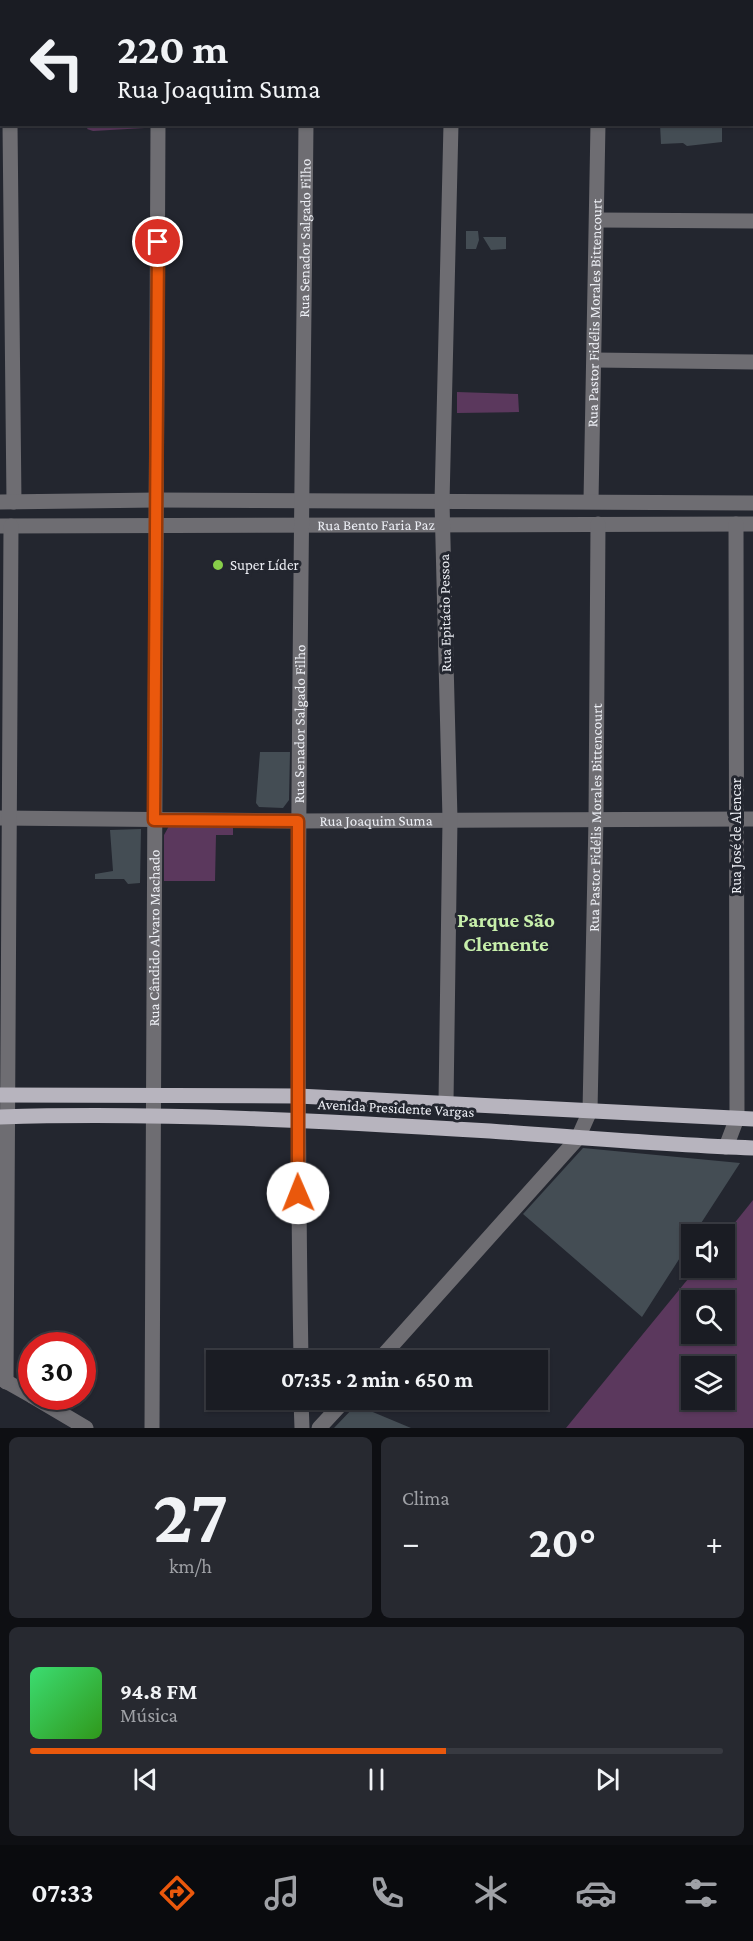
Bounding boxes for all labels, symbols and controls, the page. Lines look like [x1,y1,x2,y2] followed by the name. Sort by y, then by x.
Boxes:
[18,24,96,102] icon: left
[117,25,228,72] text: 220 m
[117,74,321,104] text: Rua Joaquim Suma
[296,159,314,318] street label: Rua Senador Salgado Filho
[584,198,605,427] street label: Rua Pastor Fidélis Morales Bittencourt
[132,216,183,267] pin
[141,225,174,258] icon: arrive
[317,517,435,533] street label: Rua Bento Faria Paz
[436,554,455,672] street label: Rua Epitácio Pessoa
[230,557,299,574] place label: Super Líder
[211,558,225,572] marker: Super Líder
[291,644,309,804] street label: Rua Senador Salgado Filho
[586,702,605,932] street label: Rua Pastor Fidélis Morales Bittencourt
[728,777,745,894] street label: Rua José de Alencar
[319,812,433,830] street label: Rua Joaquim Suma
[146,849,163,1027] street label: Rua Cândido Alvaro Machado
[457,908,555,956] district label: Parque São Clemente
[317,1096,475,1121] street label: Avenida Presidente Vargas
[266,1161,330,1225] position arrow
[681,1224,735,1410] map controls
[681,1224,735,1278] button: sound
[681,1290,735,1344] button: search
[18,1332,96,1410] speed limit sign: 30
[681,1356,735,1410] button: layers
[281,1367,473,1392] text: 07:35 · 2 min · 650 m
[153,1472,228,1559] text: 27
[402,1487,450,1509] text: Clima
[529,1517,596,1567] text: 20°
[402,1524,419,1561] text: −
[706,1524,723,1561] text: +
[169,1555,212,1577] text: km/h
[120,1679,197,1704] text: 94.8 FM
[120,1704,178,1726] text: Música
[129,1763,162,1796] icon: previous
[360,1763,393,1796] icon: pause
[591,1763,624,1796] icon: next
[156,1872,198,1914] icon: directions
[261,1872,303,1914] icon: music
[366,1872,408,1914] icon: phone
[470,1872,512,1914] icon: climate
[575,1872,617,1914] icon: car
[680,1872,722,1914] icon: filters
[31,1878,93,1908] text: 07:33

